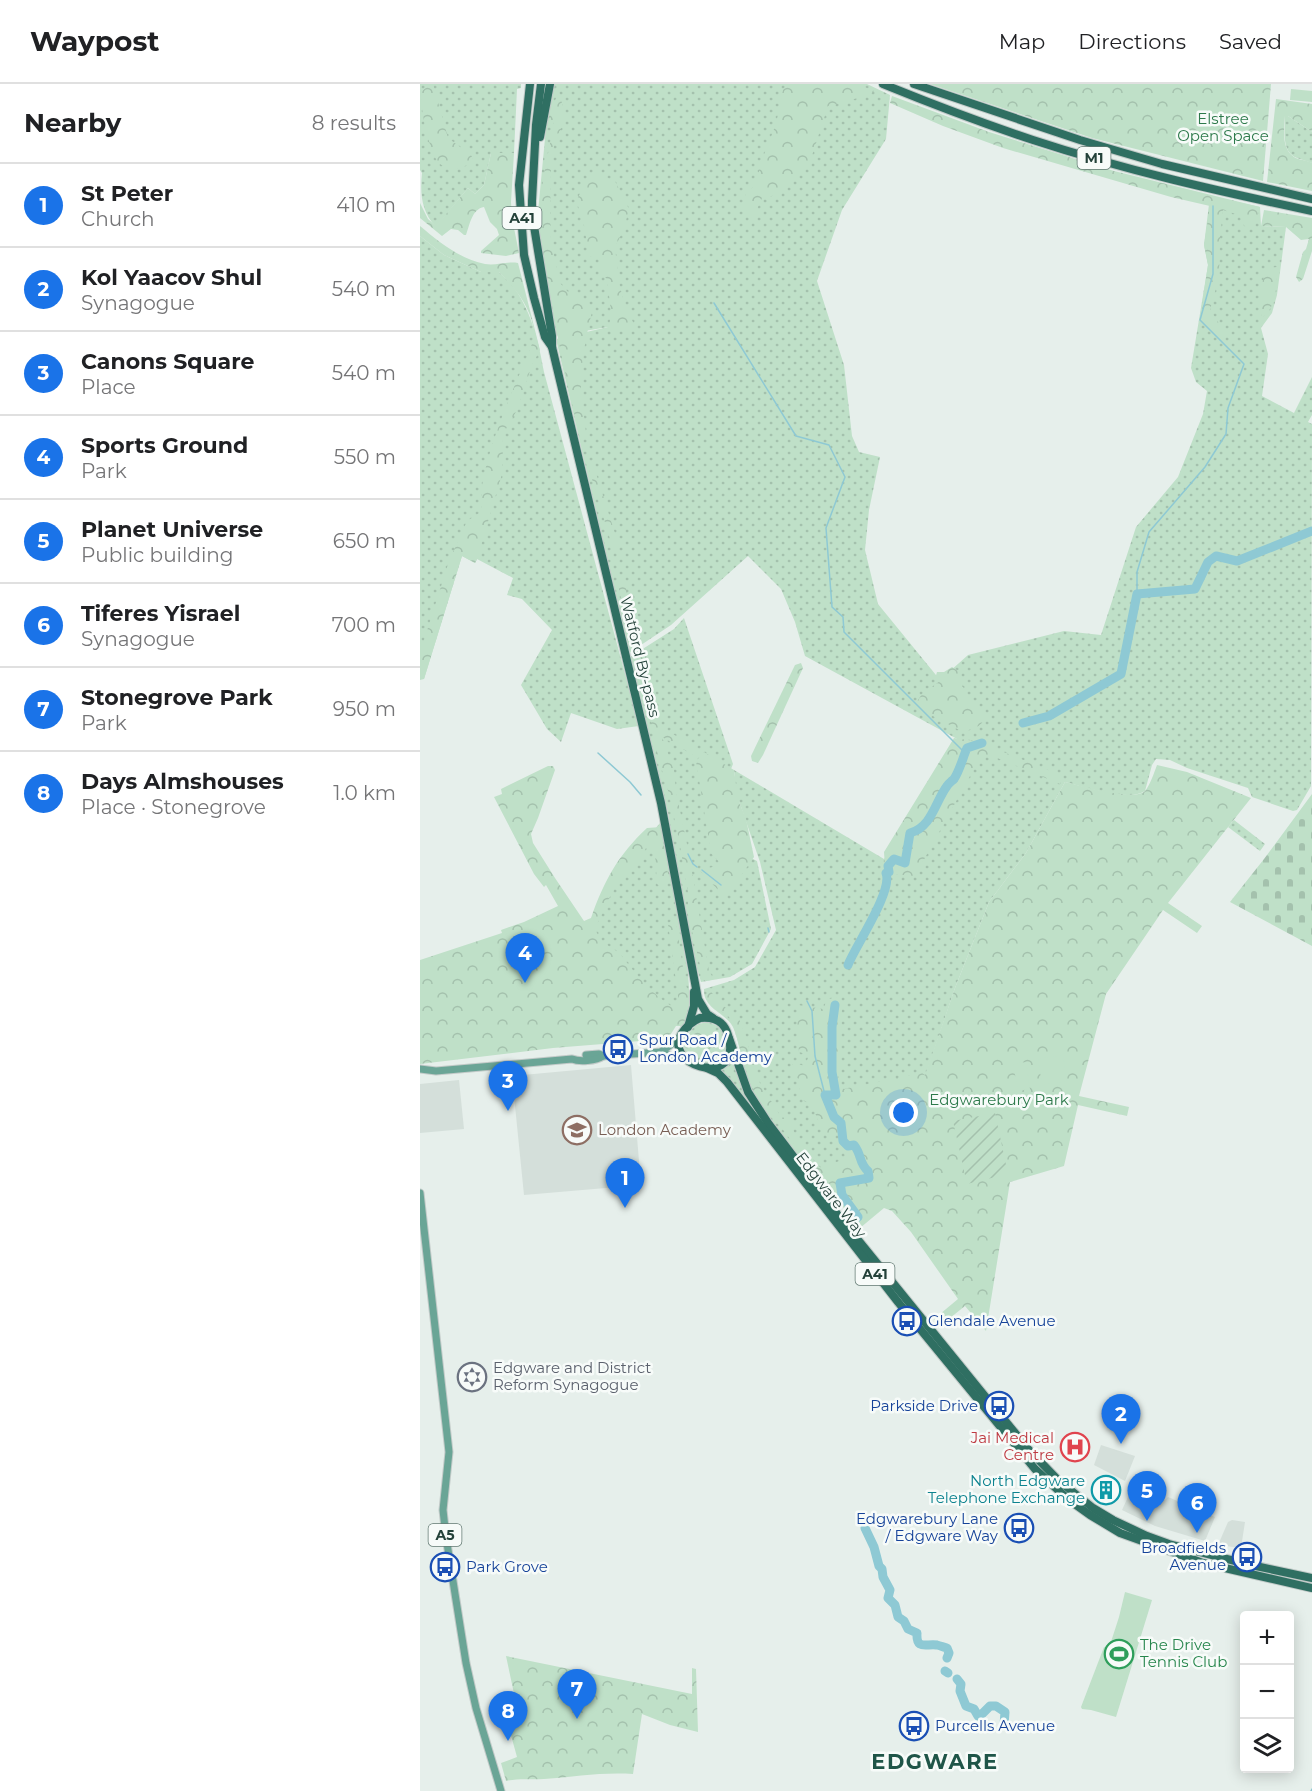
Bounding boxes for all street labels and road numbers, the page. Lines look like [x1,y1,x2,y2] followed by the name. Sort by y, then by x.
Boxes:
[1078,147,1110,169] road number: M1
[502,207,542,229] road number: A41
[616,595,665,719] street label: Watford By-pass
[792,1148,871,1242] street label: Edgware Way
[856,1263,894,1285] road number: A41
[429,1524,462,1546] road number: A5

